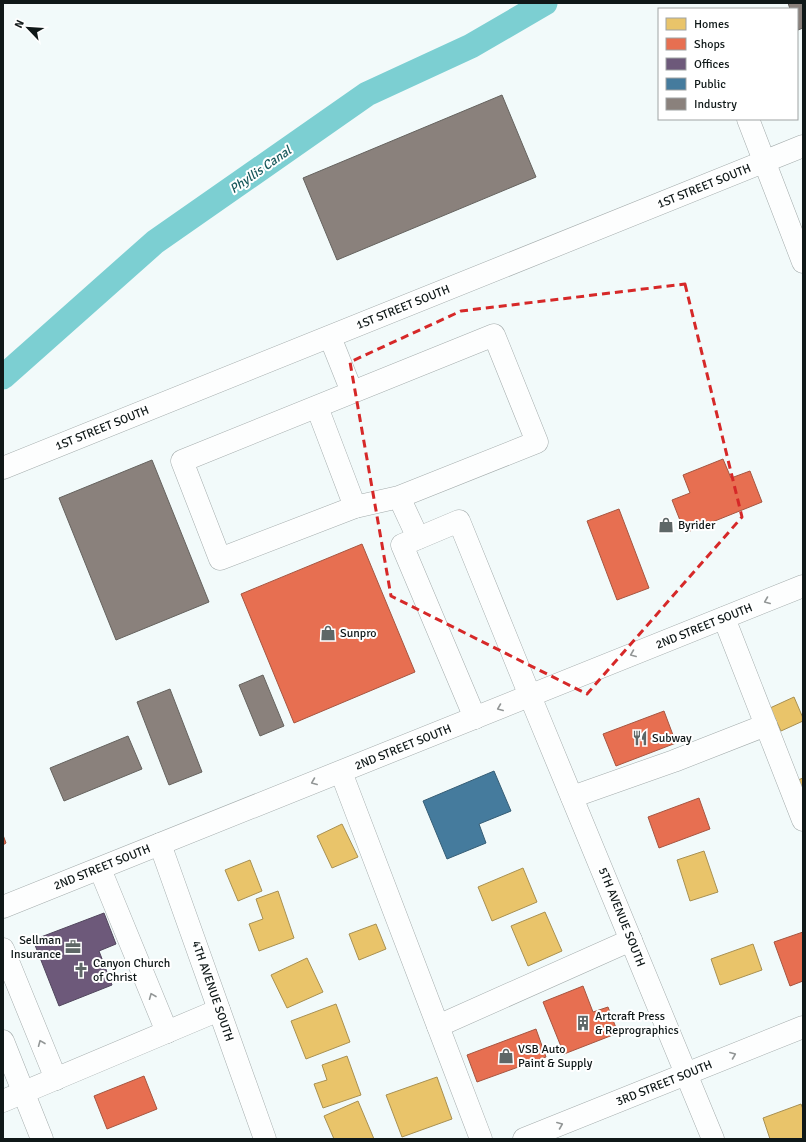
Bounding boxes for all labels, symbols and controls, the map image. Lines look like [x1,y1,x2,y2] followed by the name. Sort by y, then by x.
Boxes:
[8,8,48,48] north arrow
[658,8,798,120] legend
[694,17,729,32] text: Homes
[12,18,27,30] text: N
[694,37,725,52] text: Shops
[694,57,729,72] text: Offices
[694,77,726,92] text: Public
[694,97,737,112] text: Industry
[227,142,295,197] water label: Phyllis Canal
[655,161,753,212] street label: 1ST STREET SOUTH
[354,282,452,333] street label: 1ST STREET SOUTH
[53,403,151,454] street label: 1ST STREET SOUTH
[657,516,675,534] shop icon: Byrider
[678,518,716,533] place label: Byrider
[763,596,770,604] one-way arrow
[654,600,755,653] street label: 2ND STREET SOUTH
[319,624,337,642] shop icon: Sunpro
[340,626,377,641] place label: Sunpro
[630,650,637,658] one-way arrow
[496,703,503,711] one-way arrow
[353,721,454,774] street label: 2ND STREET SOUTH
[631,729,649,747] restaurant icon: Subway
[652,731,692,746] place label: Subway
[310,778,317,786] one-way arrow
[52,841,153,894] street label: 2ND STREET SOUTH
[595,865,648,969] street label: 5TH AVENUE SOUTH
[11,933,61,962] place label: Sellman Insurance
[64,938,82,956] office icon: Sellman Insurance
[188,939,237,1044] street label: 4TH AVENUE SOUTH
[93,956,170,985] place label: Canyon Church of Christ
[72,961,90,979] church icon: Canyon Church of Christ
[149,993,157,1001] one-way arrow
[595,1009,679,1038] place label: Artcraft Press & Reprographics
[574,1014,592,1032] building icon: Artcraft Press & Reprographics
[37,1039,45,1046] one-way arrow
[518,1042,593,1071] place label: VSB Auto Paint & Supply
[497,1047,515,1065] shop icon: VSB Auto Paint & Supply
[729,1052,736,1060] one-way arrow
[614,1057,714,1110] street label: 3RD STREET SOUTH
[557,1121,564,1129] one-way arrow

